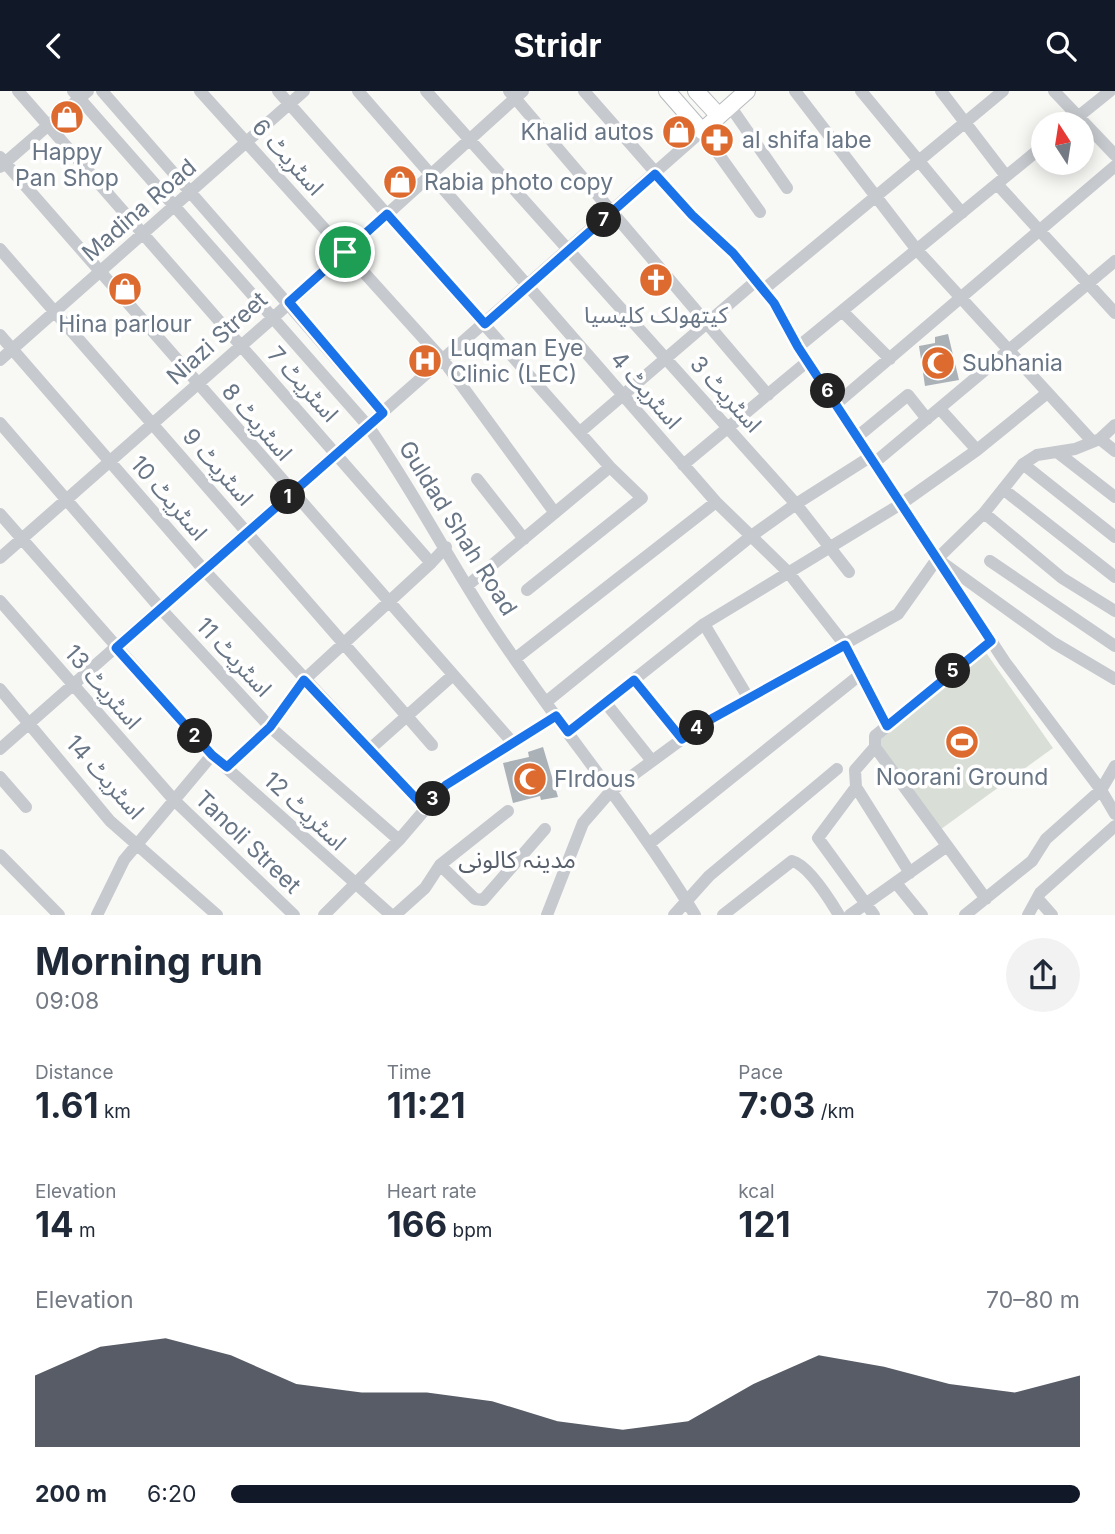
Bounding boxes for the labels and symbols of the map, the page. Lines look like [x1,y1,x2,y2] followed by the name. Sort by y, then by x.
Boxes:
[48,98,86,136] shop icon: Happy Pan Shop
[1031,112,1094,175] north arrow
[246,113,330,201] street label: اسٹریٹ 6
[660,113,698,151] shop icon: Khalid autos
[521,118,654,146] place label: Khalid autos
[698,121,736,159] pharmacy icon: al shifa labe
[742,126,872,154] place label: al shifa labe
[15,138,119,192] place label: Happy Pan Shop
[76,153,202,267] street label: Madina Road
[381,163,419,201] shop icon: Rabia photo copy
[424,168,613,196] place label: Rabia photo copy
[586,202,622,237] pin: 7
[315,222,375,282] pin
[637,261,675,299] church icon: کیتھولک کلیسیا
[106,270,144,308] shop icon: Hina parlour
[161,285,273,390] street label: Niazi Street
[584,301,728,329] place label: کیتھولک کلیسیا
[58,310,192,338] place label: Hina parlour
[450,334,584,388] place label: Luqman Eye Clinic (LEC)
[262,340,344,428] street label: اسٹریٹ 7
[406,342,444,380] hospital icon: Luqman Eye Clinic (LEC)
[919,344,957,382] mosque icon: Subhania
[605,345,687,435] street label: اسٹریٹ 4
[962,349,1063,377] place label: Subhania
[684,350,768,438] street label: اسٹریٹ 3
[810,373,846,409] pin: 6
[216,378,298,466] street label: اسٹریٹ 8
[177,423,259,511] street label: اسٹریٹ 9
[393,435,523,621] street label: Guldad Shah Road
[125,450,213,546] street label: اسٹریٹ 10
[270,479,306,515] pin: 1
[190,612,278,702] street label: اسٹریٹ 11
[59,639,147,735] street label: اسٹریٹ 13
[936,653,970,689] pin: 5
[680,711,714,745] pin: 4
[178,719,212,753] pin: 2
[943,723,981,761] sports icon: Noorani Ground
[60,729,150,825] street label: اسٹریٹ 14
[511,760,549,798] mosque icon: FIrdous
[876,763,1048,791] place label: Noorani Ground
[554,765,636,793] place label: FIrdous
[258,766,352,856] street label: اسٹریٹ 12
[416,781,450,817] pin: 3
[189,785,307,900] street label: Tanoli Street
[458,845,576,874] district label: مدینہ کالونی

